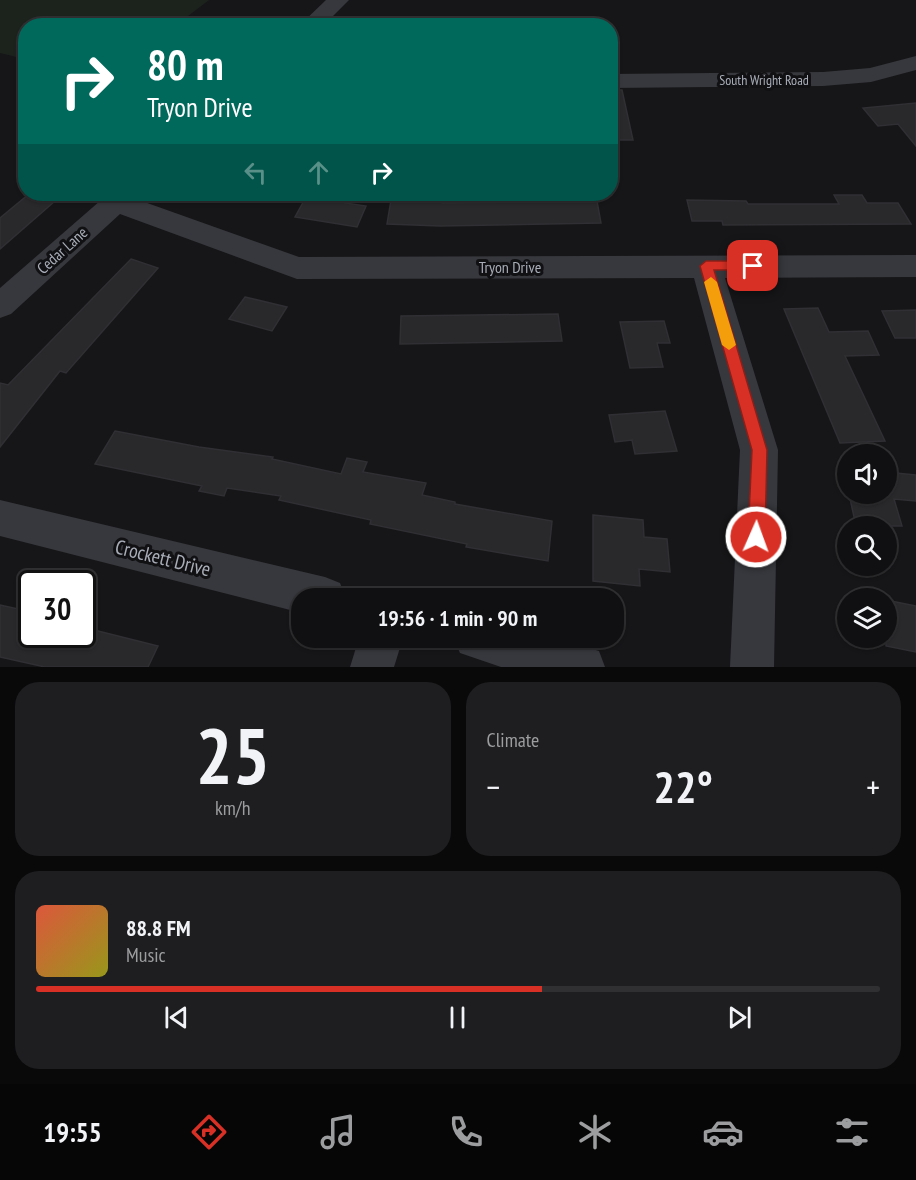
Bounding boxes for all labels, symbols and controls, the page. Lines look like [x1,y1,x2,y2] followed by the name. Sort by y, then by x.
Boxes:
[147,37,224,92] text: 80 m
[48,42,126,120] icon: right
[719,71,809,89] street label: South Wright Road
[147,90,253,124] text: Tryon Drive
[239,156,272,189] icon: left
[302,156,335,189] icon: ahead
[365,156,398,189] icon: right
[33,222,91,278] street label: Cedar Lane
[727,240,778,291] pin
[736,249,769,282] icon: arrive
[479,257,541,277] street label: Tryon Drive
[837,444,897,648] map controls
[837,444,897,504] button: sound
[724,505,788,569] position arrow
[837,516,897,576] button: search
[113,534,213,582] street label: Crockett Drive
[18,570,96,648] speed limit sign: 30
[837,588,897,648] button: layers
[378,604,537,632] text: 19:56 · 1 min · 90 m
[195,705,270,806] text: 25
[487,727,539,753] text: Climate
[654,757,713,815] text: 22°
[487,765,500,808] text: −
[866,765,880,808] text: +
[215,795,250,821] text: km/h
[126,914,191,942] text: 88.8 FM
[126,942,166,968] text: Music
[160,1001,193,1034] icon: previous
[441,1001,474,1034] icon: pause
[723,1001,756,1034] icon: next
[188,1111,230,1153] icon: directions
[317,1111,359,1153] icon: music
[445,1111,487,1153] icon: phone
[574,1111,616,1153] icon: climate
[702,1111,744,1153] icon: car
[831,1111,873,1153] icon: filters
[43,1115,102,1149] text: 19:55

